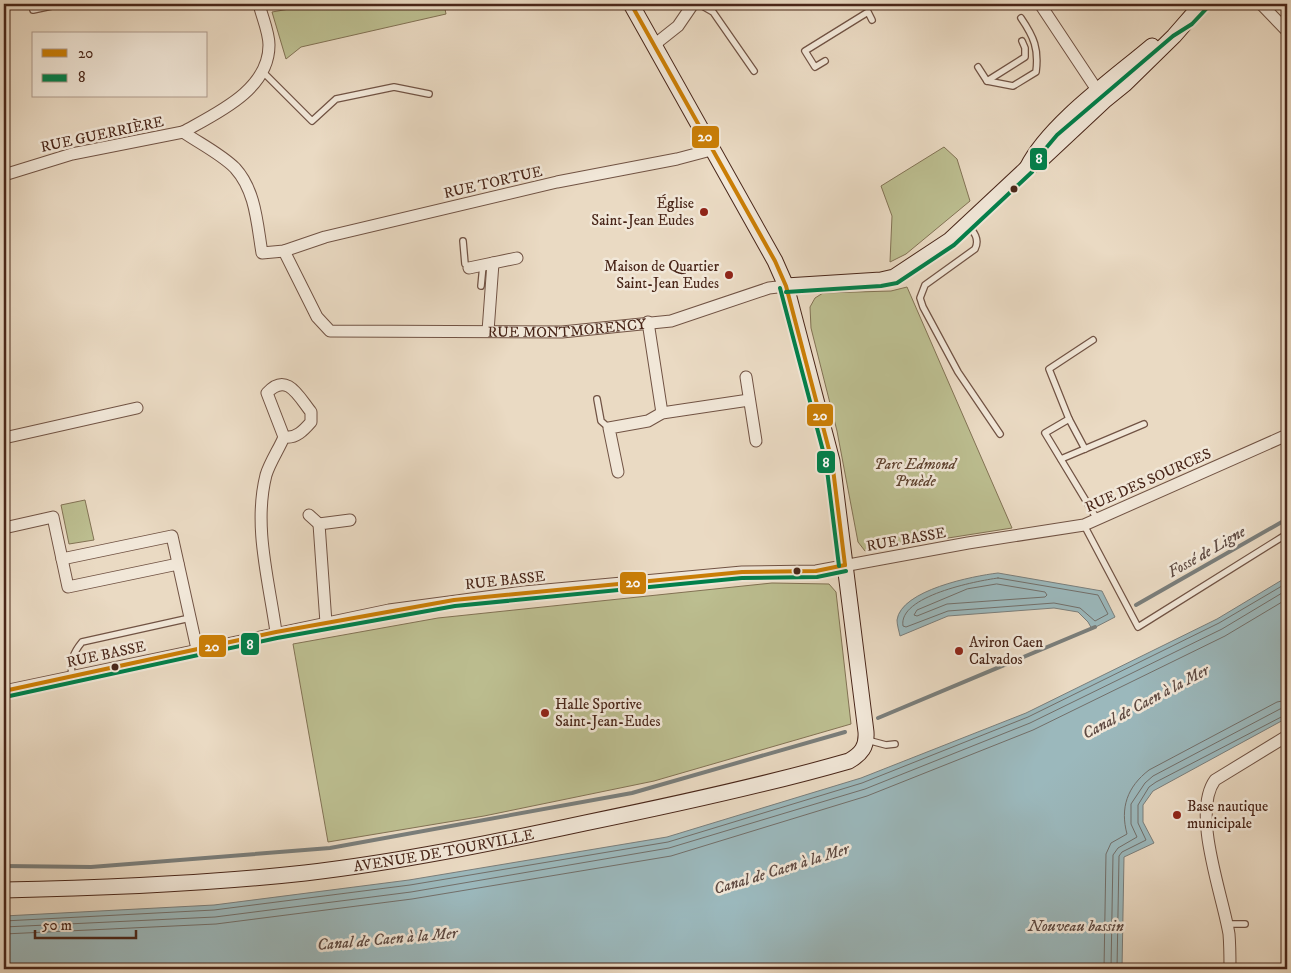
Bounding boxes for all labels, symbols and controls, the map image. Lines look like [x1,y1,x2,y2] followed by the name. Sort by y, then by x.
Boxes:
[32,32,208,98] legend
[78,44,93,63] text: 20
[78,68,86,87] text: 8
[39,112,166,157] street label: RUE GUERRIÈRE
[691,125,720,149] line badge: 20
[698,128,713,146] text: 20
[1029,147,1048,171] line badge: 8
[1035,150,1043,168] text: 8
[442,162,545,203] street label: RUE TORTUE
[1009,184,1019,194] unlabelled marker
[591,194,694,230] place label: Église Saint-Jean Eudes
[698,206,710,218] marker: Église Saint-Jean Eudes
[604,257,719,293] place label: Maison de Quartier Saint-Jean Eudes
[723,269,735,281] marker: Maison de Quartier Saint-Jean Eudes
[487,314,648,342] street label: RUE MONTMORENCY
[806,403,834,427] line badge: 20
[813,407,828,425] text: 20
[1082,444,1214,517] street label: RUE DES SOURCES
[816,450,836,474] line badge: 8
[822,454,830,472] text: 8
[874,455,959,491] park label: Parc Edmond Pruède
[1164,521,1250,582] water label: Fossé de Ligne
[865,523,948,556] street label: RUE BASSE
[792,566,802,576] unlabelled marker
[464,567,546,594] street label: RUE BASSE
[619,571,647,595] line badge: 20
[626,574,641,592] text: 20
[240,632,260,656] line badge: 8
[969,633,1043,669] place label: Aviron Caen Calvados
[198,634,227,658] line badge: 20
[246,636,254,654] text: 8
[65,637,148,672] street label: RUE BASSE
[205,638,220,656] text: 20
[953,645,965,657] marker: Aviron Caen Calvados
[1079,659,1213,744] water label: Canal de Caen à la Mer
[110,662,120,672] unlabelled marker
[555,695,661,731] place label: Halle Sportive Saint-Jean-Eudes
[539,707,551,719] marker: Halle Sportive Saint-Jean-Eudes
[1187,797,1268,833] place label: Base nautique municipale
[1171,809,1183,821] marker: Base nautique municipale
[352,825,536,877] street label: AVENUE DE TOURVILLE
[711,838,853,899] water label: Canal de Caen à la Mer
[35,908,136,940] scale bar
[42,916,72,935] text: 50 m
[1027,916,1124,936] water label: Nouveau bassin
[316,923,459,955] water label: Canal de Caen à la Mer

